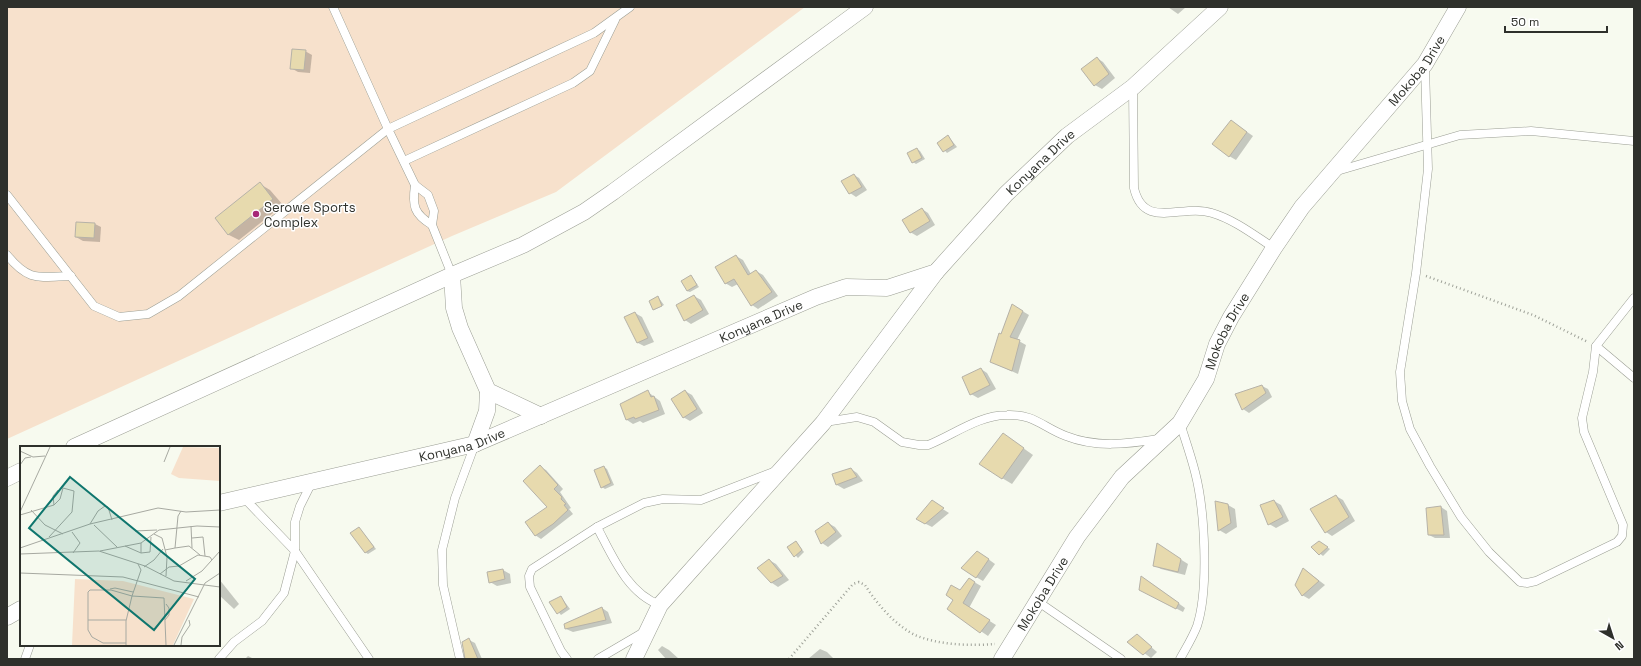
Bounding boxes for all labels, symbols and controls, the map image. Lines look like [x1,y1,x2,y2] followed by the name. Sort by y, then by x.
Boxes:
[1505,8,1607,34] scale bar
[1511,14,1539,30] text: 50 m
[1385,32,1449,110] street label: Mokoba Drive
[1002,125,1078,199] street label: Konyana Drive
[264,199,356,231] place label: Serowe Sports Complex
[251,209,261,219] marker: Serowe Sports Complex
[1201,289,1253,372] street label: Mokoba Drive
[717,296,805,347] street label: Konyana Drive
[417,424,508,466] street label: Konyana Drive
[20,446,220,646] inset map
[1013,553,1072,634] street label: Mokoba Drive
[1593,618,1633,658] north arrow
[1612,638,1627,654] text: N

